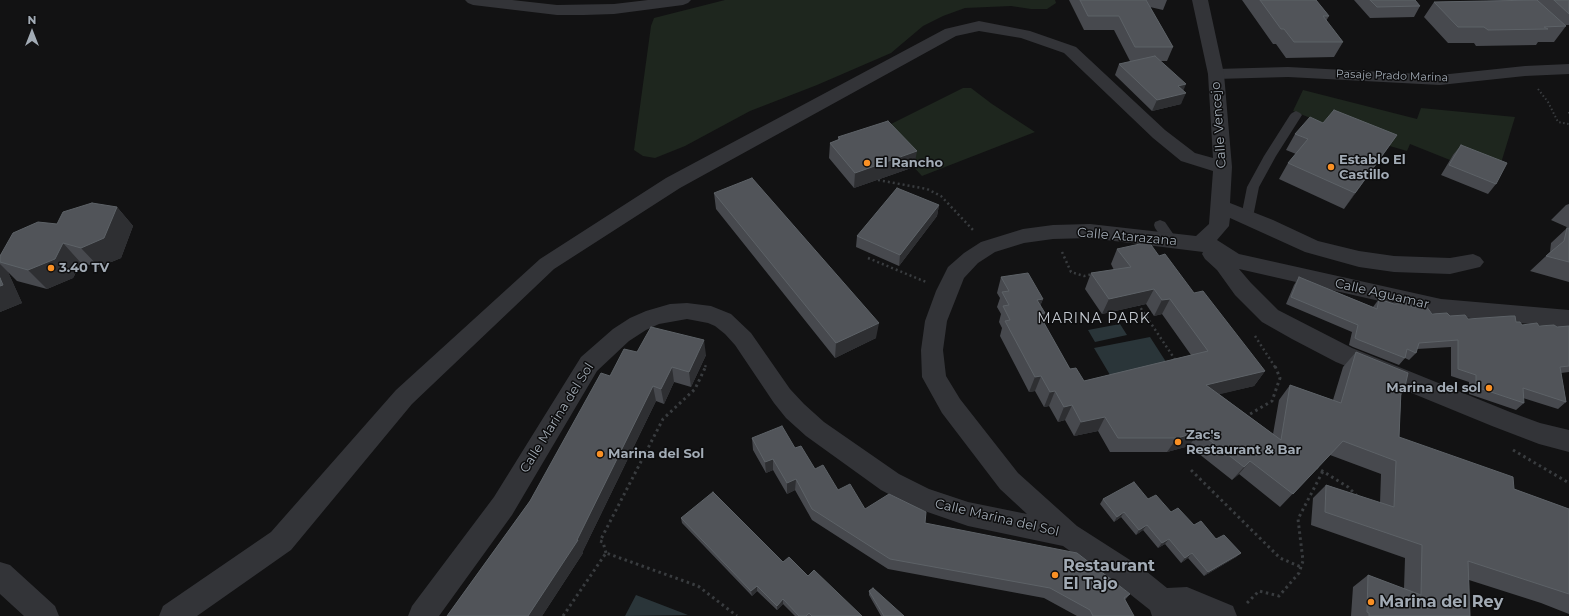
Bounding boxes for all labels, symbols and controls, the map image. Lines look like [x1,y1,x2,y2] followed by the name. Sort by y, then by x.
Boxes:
[12,12,52,52] north arrow
[28,13,36,27] text: N
[1336,67,1448,85] street label: Pasaje Prado Marina
[1208,81,1230,169] street label: Calle Vencejo
[1339,152,1406,183] place label: Establo El Castillo
[875,155,943,171] place label: El Rancho
[862,158,872,168] marker: El Rancho
[1326,162,1336,172] marker: Establo El Castillo
[1076,225,1178,249] street label: Calle Atarazana
[59,260,109,276] place label: 3.40 TV
[46,263,56,273] marker: 3.40 TV
[1333,276,1431,312] street label: Calle Aguamar
[1037,311,1151,327] district label: MARINA PARK
[517,360,597,476] street label: Calle Marina del Sol
[1386,380,1481,396] place label: Marina del sol
[1484,383,1494,393] marker: Marina del sol
[1186,427,1301,458] place label: Zac's Restaurant & Bar
[1173,437,1183,447] marker: Zac's Restaurant & Bar
[608,446,704,462] place label: Marina del Sol
[595,449,605,459] marker: Marina del Sol
[933,496,1061,540] street label: Calle Marina del Sol
[1063,556,1155,594] place label: Restaurant El Tajo
[1050,570,1060,580] marker: Restaurant El Tajo
[1379,592,1503,612] place label: Marina del Rey
[1366,597,1376,607] marker: Marina del Rey

